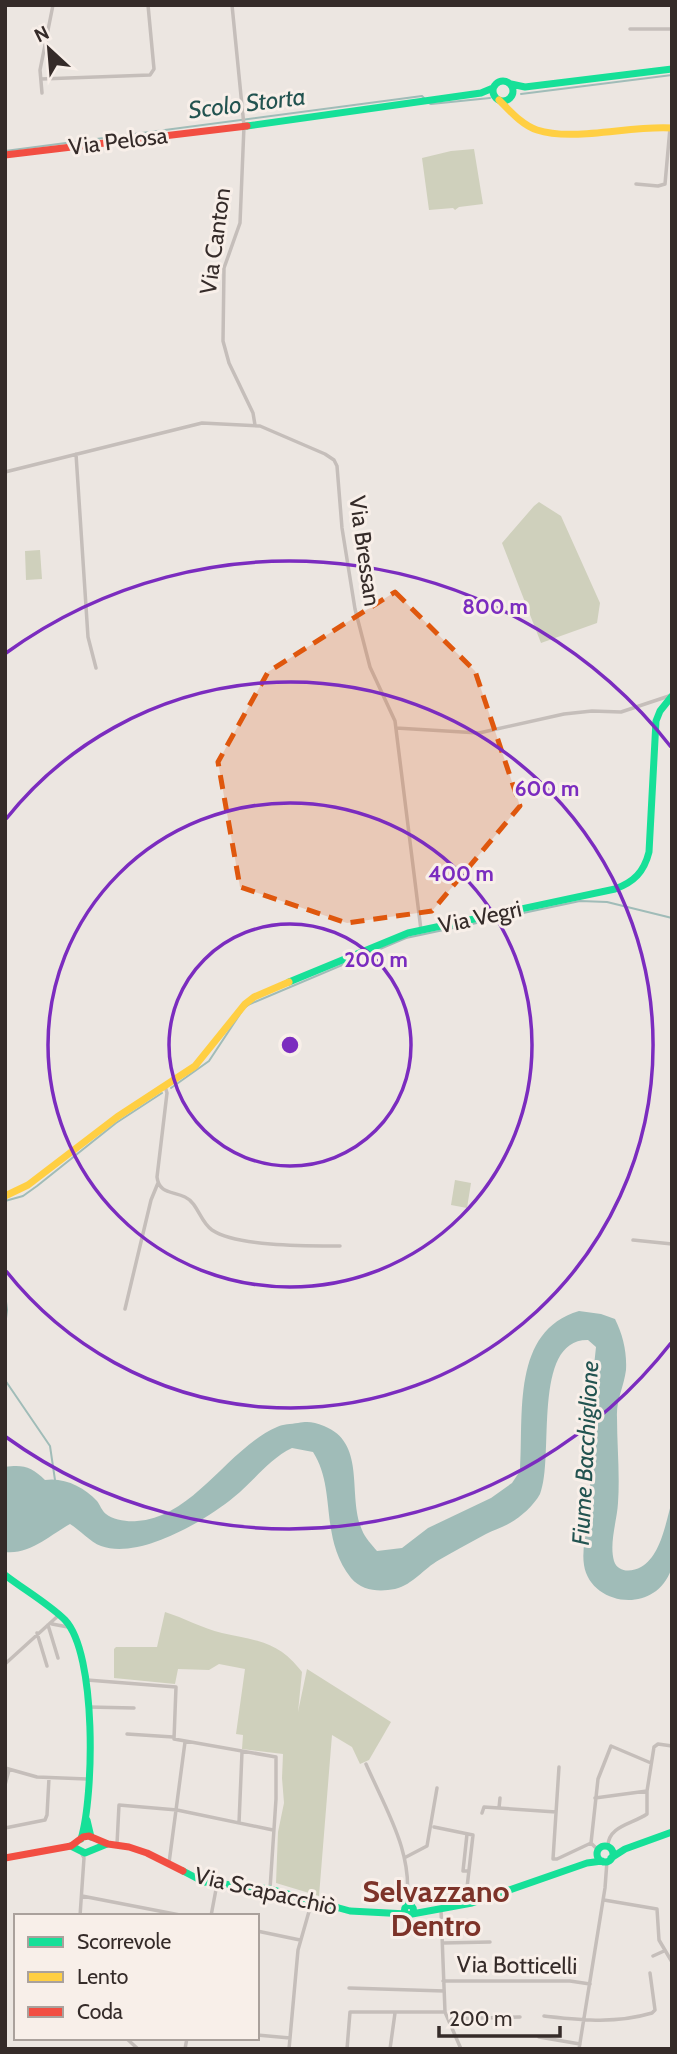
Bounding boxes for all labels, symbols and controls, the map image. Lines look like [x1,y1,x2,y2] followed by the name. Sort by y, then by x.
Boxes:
[14,14,84,84] north arrow
[31,21,53,47] text: N
[187,81,307,125] water label: Scolo Storta
[67,121,169,161] street label: Via Pelosa
[194,186,236,296] street label: Via Canton
[343,494,387,608] street label: Via Bressan
[462,594,528,619] text: 800 m
[515,776,579,801] text: 600 m
[428,861,494,886] text: 400 m
[436,895,524,939] street label: Via Vegri
[344,947,408,972] text: 200 m
[278,1033,302,1057] centre of rings
[566,1360,604,1546] water label: Fiume Bacchiglione
[192,1861,340,1921] street label: Via Scapacchiò
[362,1873,510,1944] district label: Selvazzano Dentro
[14,1914,259,2040] legend
[77,1929,171,1954] text: Scorrevole
[456,1950,578,1980] street label: Via Botticelli
[77,1964,128,1989] text: Lento
[439,1994,560,2038] scale bar
[77,1999,123,2024] text: Coda
[449,2006,512,2031] text: 200 m

